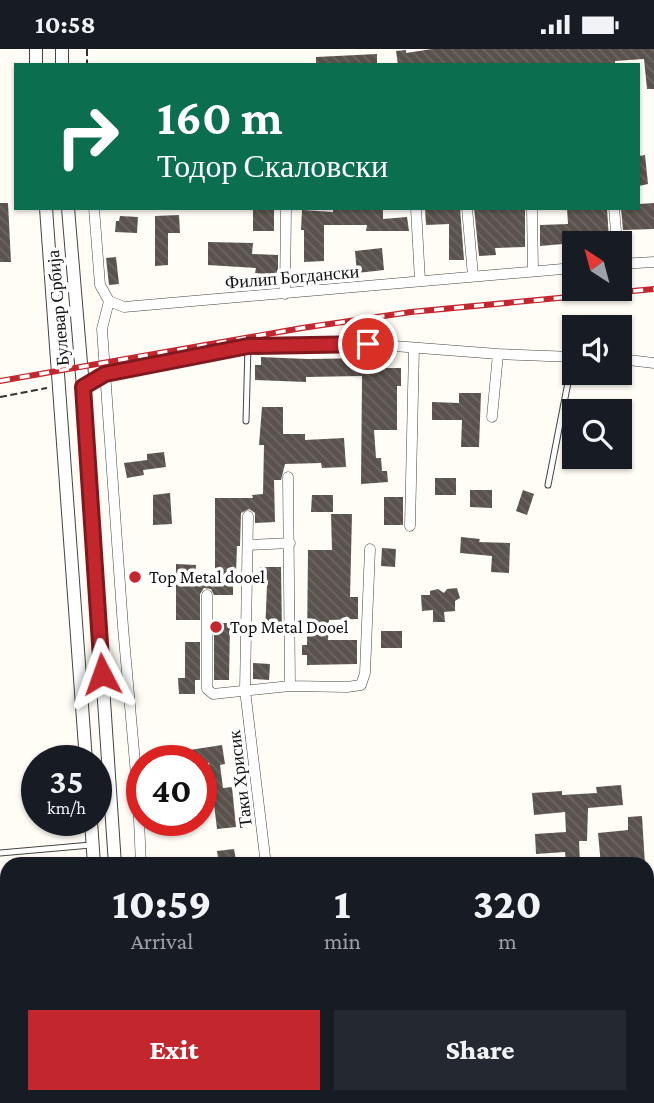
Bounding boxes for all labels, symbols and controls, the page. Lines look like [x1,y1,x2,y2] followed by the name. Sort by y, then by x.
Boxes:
[35,10,96,39] text: 10:58
[157,90,283,145] text: 160 m
[42,91,133,182] icon: right
[157,148,388,184] text: Тодор Скаловски
[562,231,632,301] north arrow
[562,231,632,469] map controls
[43,249,73,367] street label: Булевар Србија
[224,261,360,293] street label: Филип Богдански
[338,314,398,374] pin
[562,315,632,385] button: sound
[349,325,387,363] icon: arrive
[562,399,632,469] button: search
[149,567,265,587] place label: Top Metal dooel
[127,569,143,585] marker: Top Metal dooel
[230,617,349,637] place label: Top Metal Dooel
[208,619,224,635] marker: Top Metal Dooel
[65,637,139,711] position arrow
[224,729,256,829] street label: Таки Хрисик
[126,745,217,836] speed limit sign: 40
[49,762,84,801] text: 35
[47,798,86,818] text: km/h
[112,880,212,927] text: 10:59
[334,880,351,927] text: 1
[473,880,542,927] text: 320
[131,928,193,954] text: Arrival
[324,928,361,954] text: min
[498,928,517,954] text: m
[28,1010,320,1090] button: Exit
[334,1010,626,1090] button: Share

